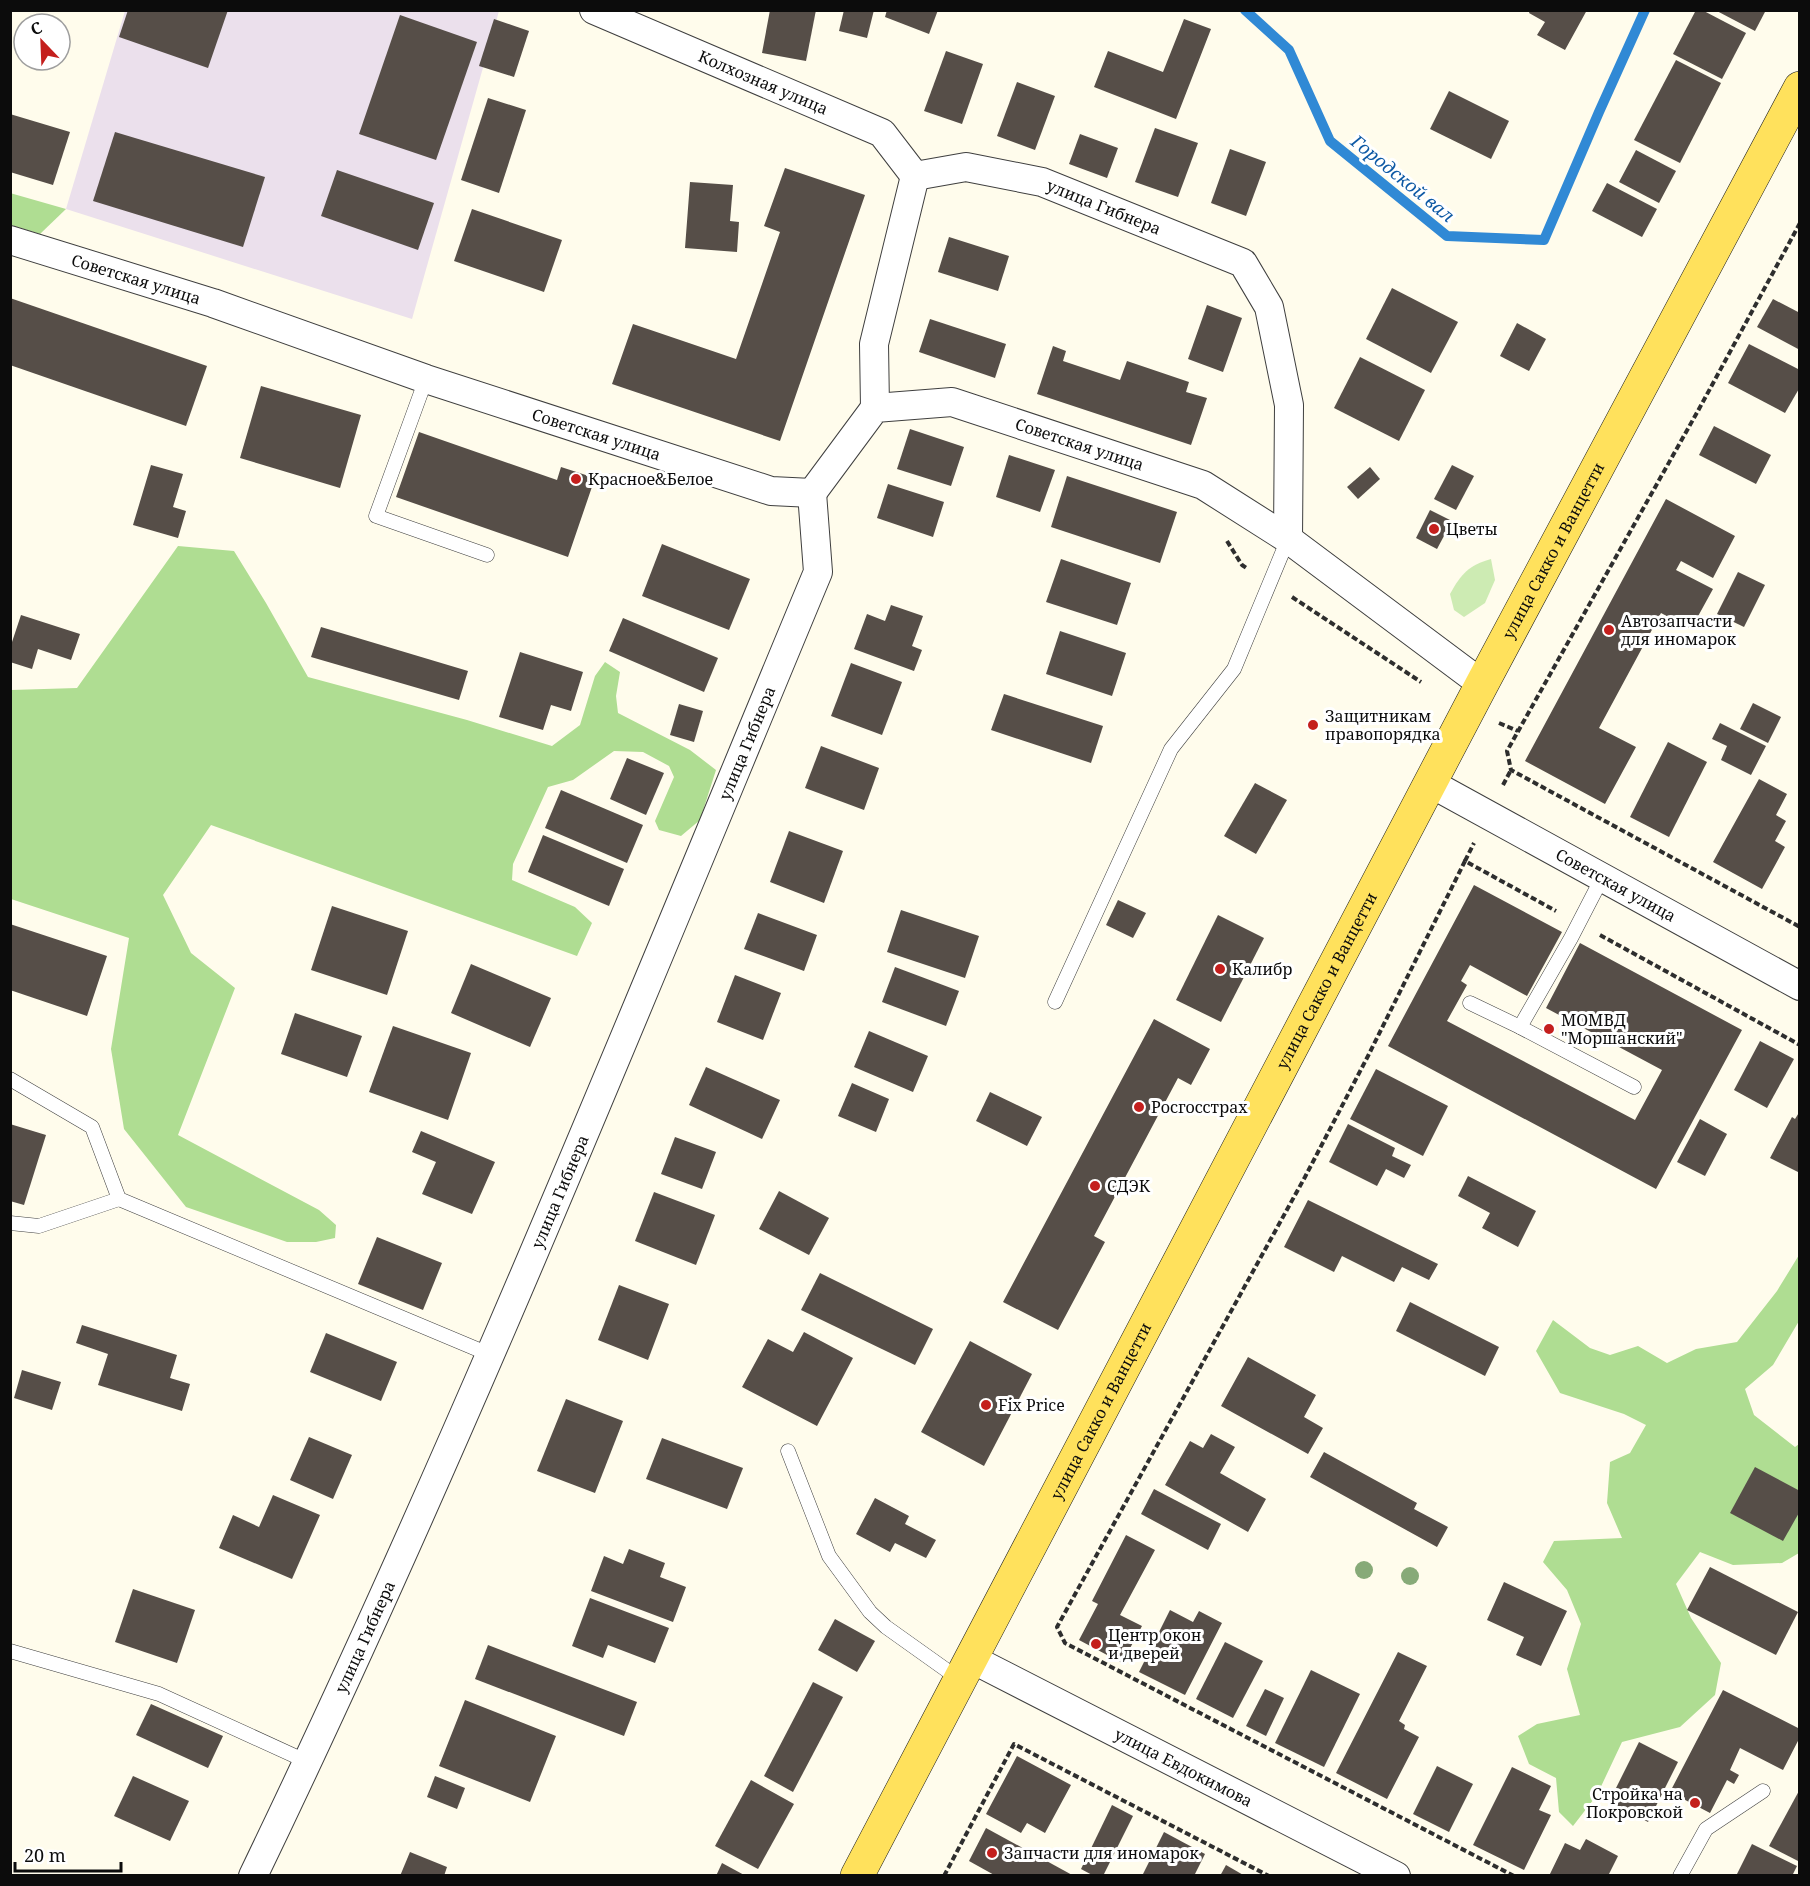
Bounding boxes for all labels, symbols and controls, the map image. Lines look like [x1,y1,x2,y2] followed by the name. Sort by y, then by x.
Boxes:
[12,12,72,72] north arrow
[27,16,45,40] text: С
[695,45,831,120] street label: Колхозная улица
[1346,128,1460,227] water label: Городской вал
[1044,174,1164,240] street label: улица Гибнера
[69,249,203,310] street label: Советская улица
[529,403,664,466] street label: Советская улица
[1013,413,1147,476] street label: Советская улица
[1497,458,1609,643] street label: улица Сакко и Ванцетти
[588,468,713,490] place label: Красное&Белое
[569,472,583,486] marker: Красное&Белое
[1446,518,1498,540] place label: Цветы
[1427,522,1441,536] marker: Цветы
[1621,610,1736,650] place label: Автозапчасти для иномарок
[1602,623,1616,637] marker: Автозапчасти для иномарок
[714,683,780,803] street label: улица Гибнера
[1325,705,1441,745] place label: Защитникам правопорядка
[1306,718,1320,732] marker: Защитникам правопорядка
[1552,843,1680,927] street label: Советская улица
[1271,888,1382,1073] street label: улица Сакко и Ванцетти
[1232,958,1293,980] place label: Калибр
[1213,962,1227,976] marker: Калибр
[1561,1009,1683,1049] place label: МОМВД "Моршанский"
[1542,1022,1556,1036] marker: МОМВД "Моршанский"
[1151,1096,1248,1118] place label: Росгосстрах
[1132,1100,1146,1114] marker: Росгосстрах
[526,1132,594,1252] street label: улица Гибнера
[1107,1175,1151,1197] place label: СДЭК
[1088,1179,1102,1193] marker: СДЭК
[1045,1318,1156,1503] street label: улица Сакко и Ванцетти
[998,1394,1065,1416] place label: Fix Price
[979,1398,993,1412] marker: Fix Price
[330,1577,400,1697] street label: улица Гибнера
[1108,1624,1202,1664] place label: Центр окон и дверей
[1089,1637,1103,1651] marker: Центр окон и дверей
[1111,1723,1256,1812] street label: улица Евдокимова
[1586,1783,1683,1823] place label: Стройка на Покровской
[1688,1796,1702,1810] marker: Стройка на Покровской
[15,1835,122,1873] scale bar
[1004,1842,1199,1864] place label: Запчасти для иномарок
[24,1843,66,1867] text: 20 m
[985,1846,999,1860] marker: Запчасти для иномарок

